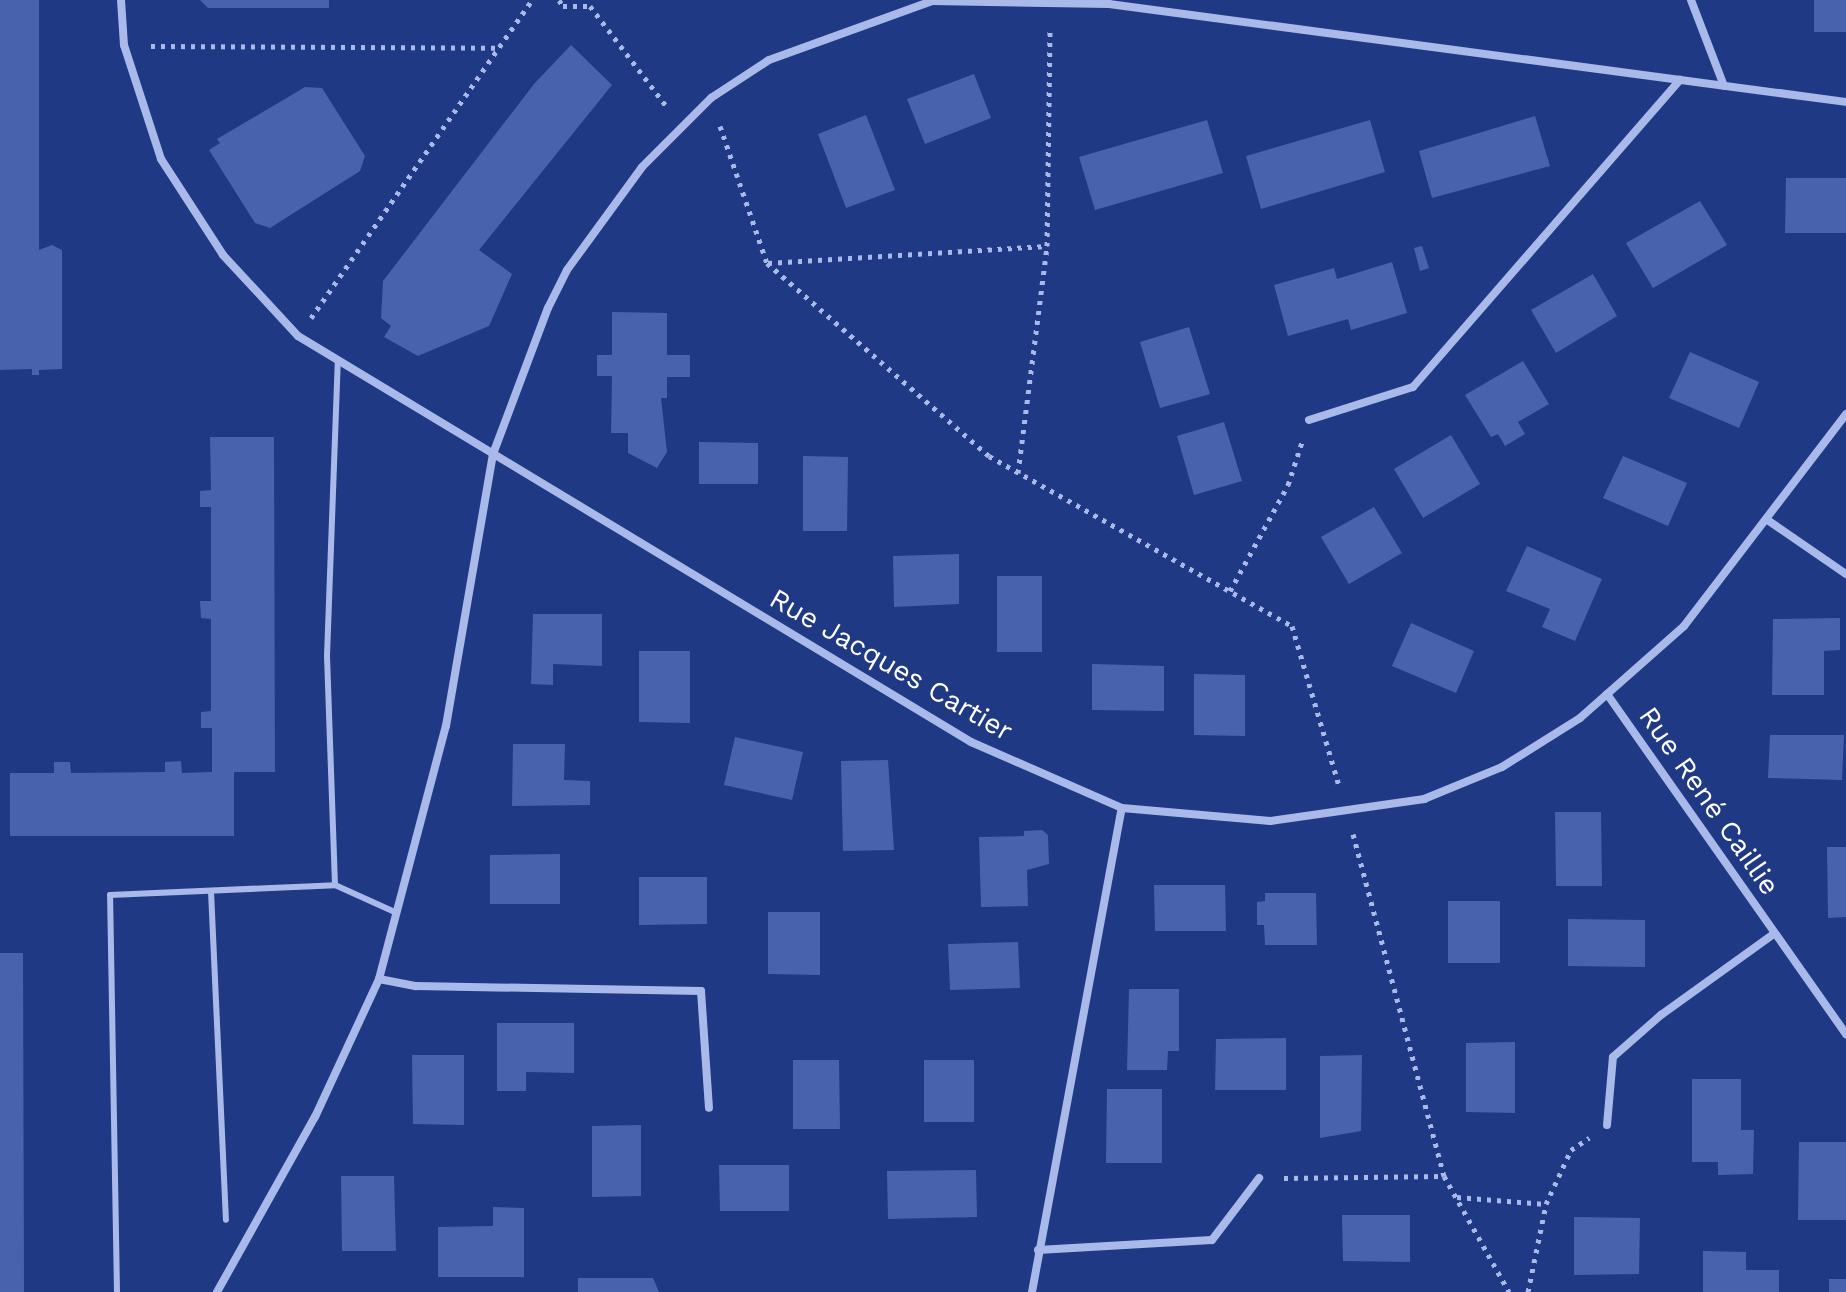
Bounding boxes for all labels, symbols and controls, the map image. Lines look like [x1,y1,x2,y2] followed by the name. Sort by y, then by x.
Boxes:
[763,581,1019,749] street label: Rue Jacques Cartier
[1632,700,1786,902] street label: Rue René Caillie

